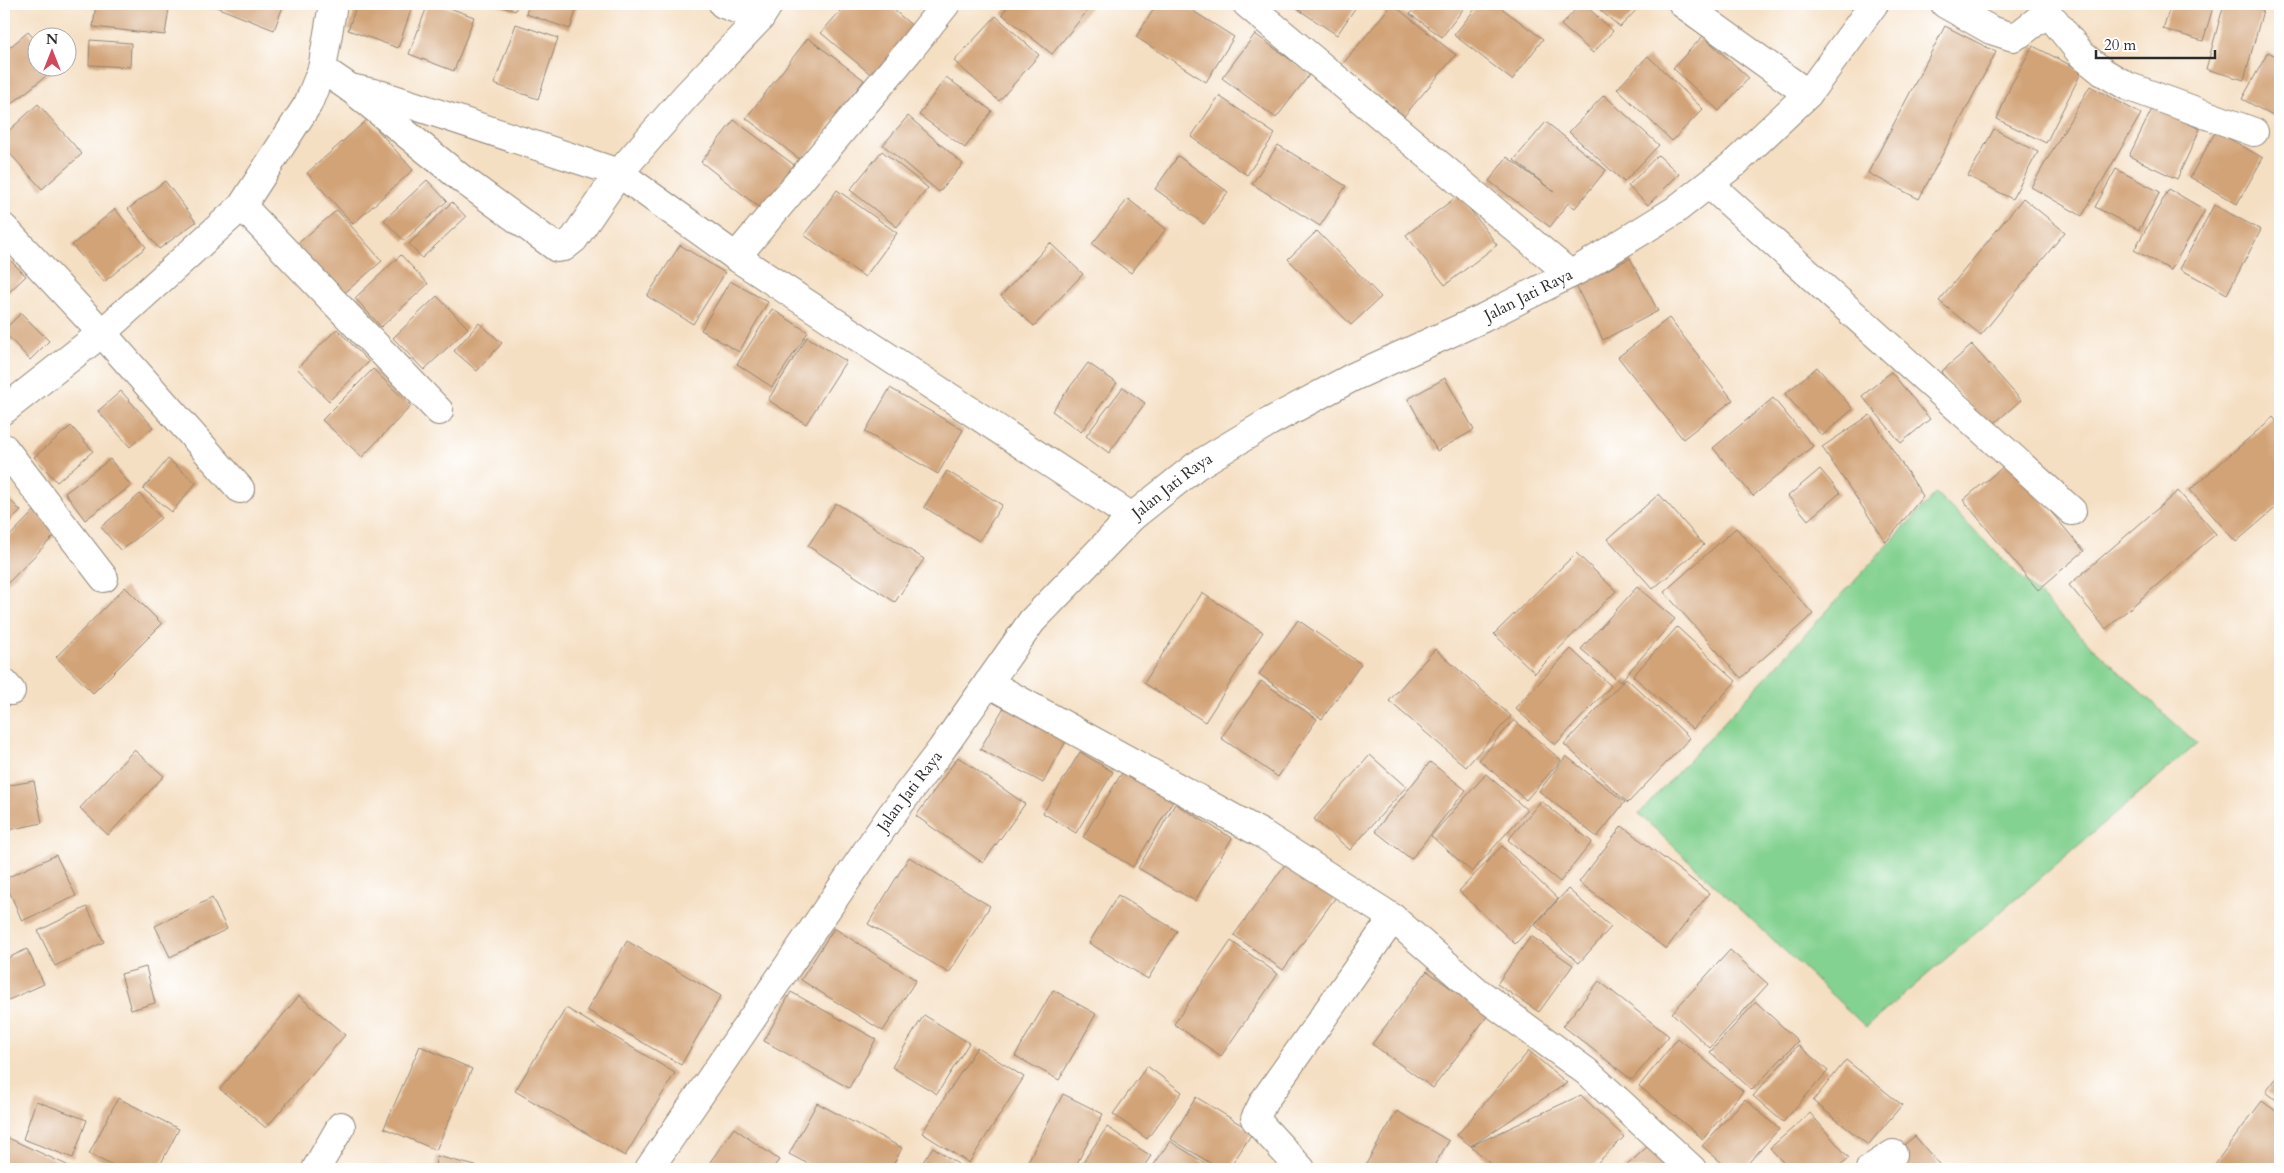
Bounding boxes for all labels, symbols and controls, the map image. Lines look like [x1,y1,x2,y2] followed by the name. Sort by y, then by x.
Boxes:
[28,28,78,78] north arrow
[2096,28,2215,60] scale bar
[46,30,58,49] text: N
[2104,35,2136,55] text: 20 m
[1479,263,1576,327] street label: Jalan Jati Raya
[1126,448,1217,525] street label: Jalan Jati Raya
[871,746,948,838] street label: Jalan Jati Raya

